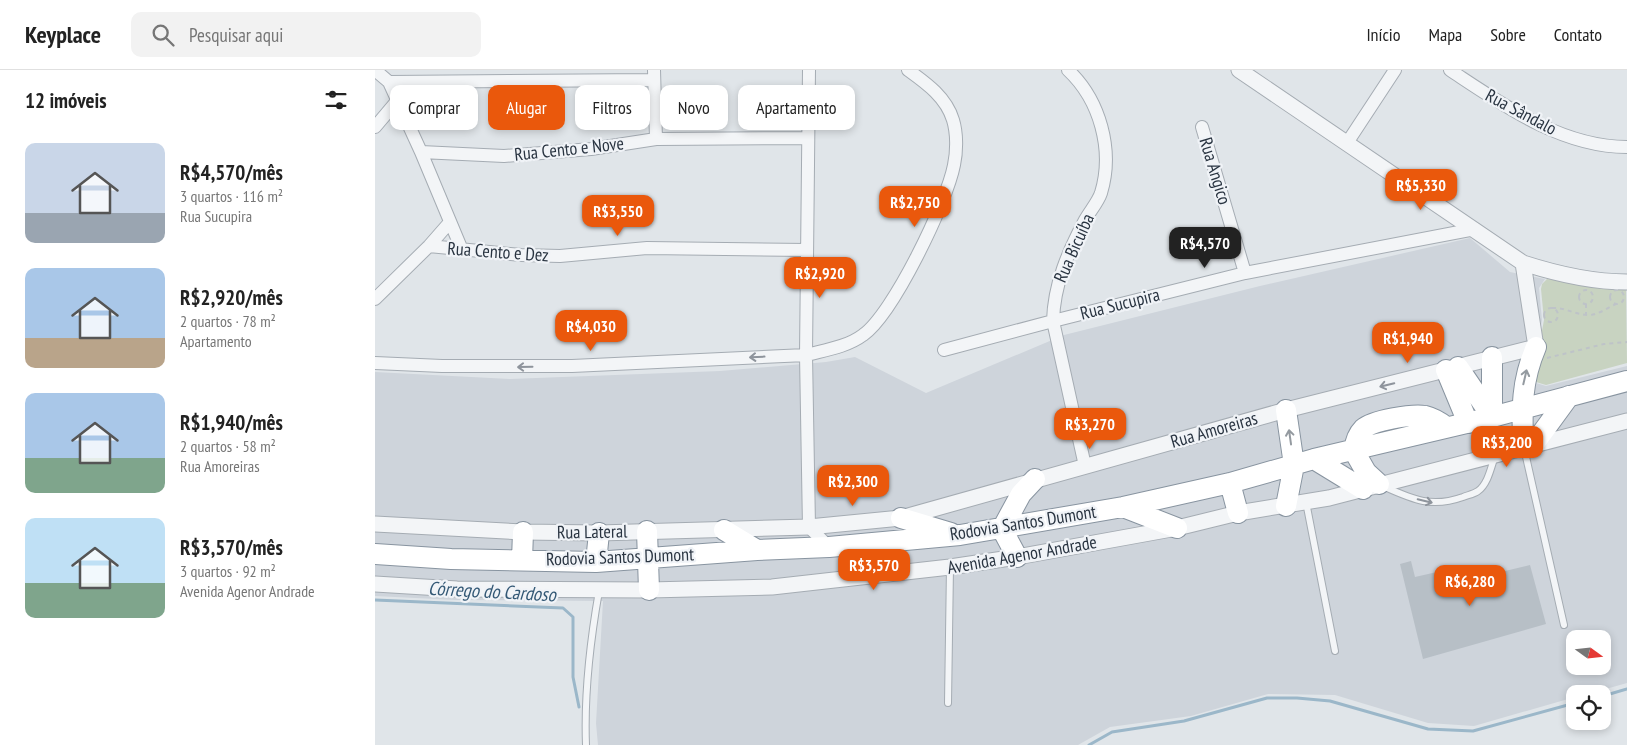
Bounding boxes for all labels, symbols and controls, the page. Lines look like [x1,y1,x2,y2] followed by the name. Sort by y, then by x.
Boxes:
[131,12,481,57] search box
[25,19,101,50] text: Keyplace
[149,21,177,49] icon: search
[189,23,283,47] text: Pesquisar aqui
[1366,23,1400,46] text: Início
[1428,23,1462,46] text: Mapa
[1490,23,1526,46] text: Sobre
[1554,23,1602,46] text: Contato
[1482,83,1561,140] street label: Rua Sândalo
[390,85,478,130] chip: Comprar
[488,85,565,130] chip: Alugar
[575,85,650,130] chip: Filtros
[660,85,728,130] chip: Novo
[738,85,855,130] chip: Apartamento
[322,86,350,114] icon: filters
[25,87,106,114] text: 12 imóveis
[513,131,625,166] street label: Rua Cento e Nove
[1194,135,1237,207] street label: Rua Angico
[180,159,283,186] text: R$4,570/mês
[65,163,125,223] icon: home
[1375,168,1467,211] pin: R$5,330
[1396,175,1446,195] text: R$5,330
[180,186,283,206] text: 3 quartos · 116 m²
[869,186,961,228] pin: R$2,750
[890,192,940,212] text: R$2,750
[572,194,664,237] pin: R$3,550
[593,201,643,221] text: R$3,550
[180,206,252,226] text: Rua Sucupira
[1048,210,1099,286] street label: Rua Bicuíba
[1159,226,1251,269] pin: R$4,570
[1180,233,1230,253] text: R$4,570
[447,236,549,267] street label: Rua Cento e Dez
[774,256,866,299] pin: R$2,920
[795,263,845,283] text: R$2,920
[1078,283,1162,324] street label: Rua Sucupira
[180,284,283,311] text: R$2,920/mês
[65,288,125,348] icon: home
[545,310,637,352] pin: R$4,030
[180,311,276,331] text: 2 quartos · 78 m²
[566,316,616,336] text: R$4,030
[1362,322,1454,364] pin: R$1,940
[1383,328,1433,348] text: R$1,940
[180,331,252,351] text: Apartamento
[750,353,766,362] one-way arrow
[517,362,534,372] one-way arrow
[1521,369,1531,385] one-way arrow
[1379,381,1395,390] one-way arrow
[1168,406,1260,453] street label: Rua Amoreiras
[1044,408,1136,450] pin: R$3,270
[180,409,283,436] text: R$1,940/mês
[65,413,125,473] icon: home
[1065,414,1115,434] text: R$3,270
[1461,426,1553,468] pin: R$3,200
[1285,430,1295,446] one-way arrow
[1482,432,1532,452] text: R$3,200
[180,436,276,456] text: 2 quartos · 58 m²
[180,456,260,476] text: Rua Amoreiras
[807,464,899,507] pin: R$2,300
[828,471,878,491] text: R$2,300
[1416,497,1432,506] one-way arrow
[948,500,1098,545] street label: Rodovia Santos Dumont
[557,519,628,544] street label: Rua Lateral
[945,530,1099,579] street label: Avenida Agenor Andrade
[180,534,283,561] text: R$3,570/mês
[65,538,125,598] icon: home
[546,542,694,571] street label: Rodovia Santos Dumont
[828,548,920,591] pin: R$3,570
[849,555,899,575] text: R$3,570
[180,561,276,581] text: 3 quartos · 92 m²
[1424,564,1516,607] pin: R$6,280
[1445,571,1495,591] text: R$6,280
[428,576,558,606] water label: Córrego do Cardoso
[180,581,315,601] text: Avenida Agenor Andrade
[1566,630,1611,675] north arrow
[1566,630,1611,730] map controls
[1566,685,1611,730] button: locate

